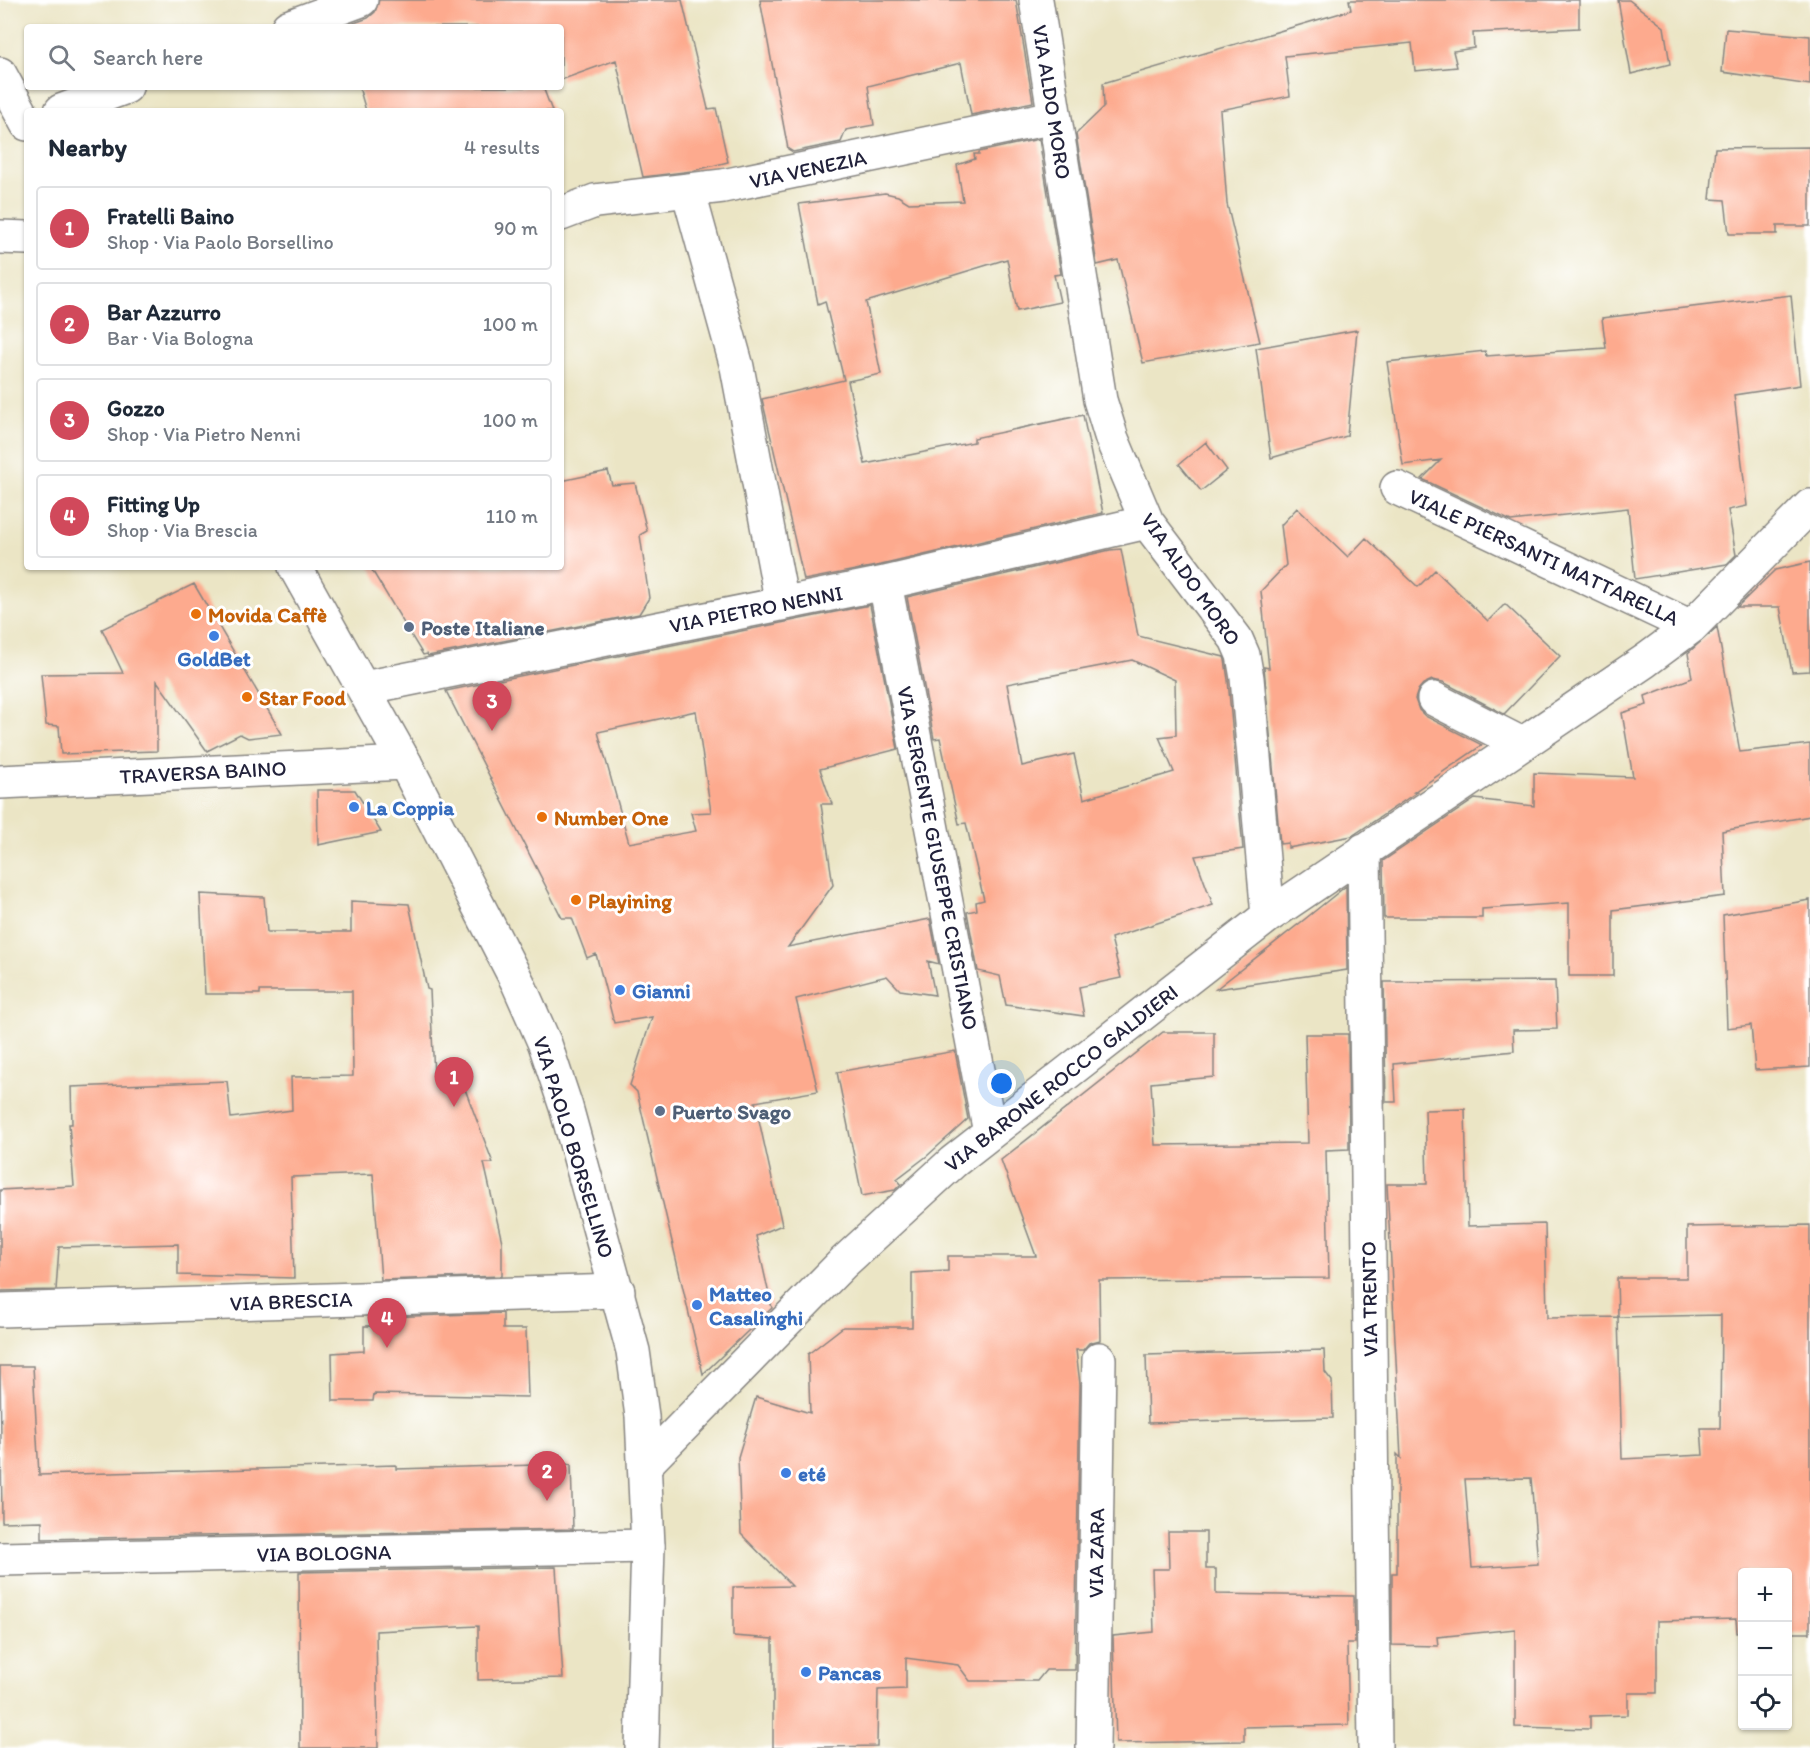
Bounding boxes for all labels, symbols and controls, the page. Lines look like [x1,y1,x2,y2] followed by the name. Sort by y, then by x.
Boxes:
[1027,23,1077,181] street label: VIA ALDO MORO
[24,24,564,90] search box
[45,41,78,74] icon: search
[93,44,203,71] text: Search here
[48,131,127,163] text: Nearby
[464,135,540,159] text: 4 results
[747,144,869,194] street label: VIA VENEZIA
[107,203,234,230] text: Fratelli Baino
[65,216,74,240] text: 1
[494,216,538,240] text: 90 m
[107,230,334,254] text: Shop · Via Paolo Borsellino
[107,299,221,326] text: Bar Azzurro
[64,312,75,336] text: 2
[483,312,538,336] text: 100 m
[107,326,253,350] text: Bar · Via Bologna
[107,395,165,422] text: Gozzo
[64,408,75,432] text: 3
[483,408,538,432] text: 100 m
[107,422,301,446] text: Shop · Via Pietro Nenni
[1405,483,1684,631] street label: VIALE PIERSANTI MATTARELLA
[107,491,200,518] text: Fitting Up
[63,504,76,528] text: 4
[486,504,538,528] text: 110 m
[1136,508,1246,650] street label: VIA ALDO MORO
[107,518,258,542] text: Shop · Via Brescia
[667,580,845,638] street label: VIA PIETRO NENNI
[208,602,327,627] place label: Movida Caffè
[189,607,203,621] marker: Movida Caffè
[421,615,545,640] place label: Poste Italiane
[402,620,416,634] marker: Poste Italiane
[207,629,221,643] marker: GoldBet
[177,646,251,671] place label: GoldBet
[472,682,512,731] pin: 3
[892,684,984,1032] street label: VIA SERGENTE GIUSEPPE CRISTIANO
[259,685,346,710] place label: Star Food
[240,690,254,704] marker: Star Food
[119,755,287,789] street label: TRAVERSA BAINO
[366,795,455,821] place label: La Coppia
[347,800,361,814] marker: La Coppia
[554,805,669,830] place label: Number One
[535,810,549,824] marker: Number One
[588,888,672,914] place label: Playining
[569,893,583,907] marker: Playining
[632,978,691,1003] place label: Gianni
[939,979,1183,1177] street label: VIA BARONE ROCCO GALDIERI
[613,983,627,997] marker: Gianni
[528,1033,620,1261] street label: VIA PAOLO BORSELLINO
[434,1058,474,1107] pin: 1
[987,1069,1016,1098] your location
[672,1099,791,1125] place label: Puerto Svago
[653,1104,667,1118] marker: Puerto Svago
[1355,1241,1383,1357] street label: VIA TRENTO
[709,1281,803,1331] place label: Matteo Casalinghi
[229,1286,353,1316] street label: VIA BRESCIA
[368,1298,406,1348] pin: 4
[690,1298,704,1312] marker: Matteo Casalinghi
[528,1452,566,1501] pin: 2
[798,1461,826,1486] place label: eté
[779,1466,793,1480] marker: eté
[1083,1507,1109,1598] street label: VIA ZARA
[256,1539,392,1567] street label: VIA BOLOGNA
[1738,1568,1792,1730] map controls
[1738,1568,1792,1622] button: +
[1738,1622,1792,1676] button: −
[818,1660,881,1685] place label: Pancas
[799,1665,813,1679] marker: Pancas
[1738,1676,1792,1730] button: locate

